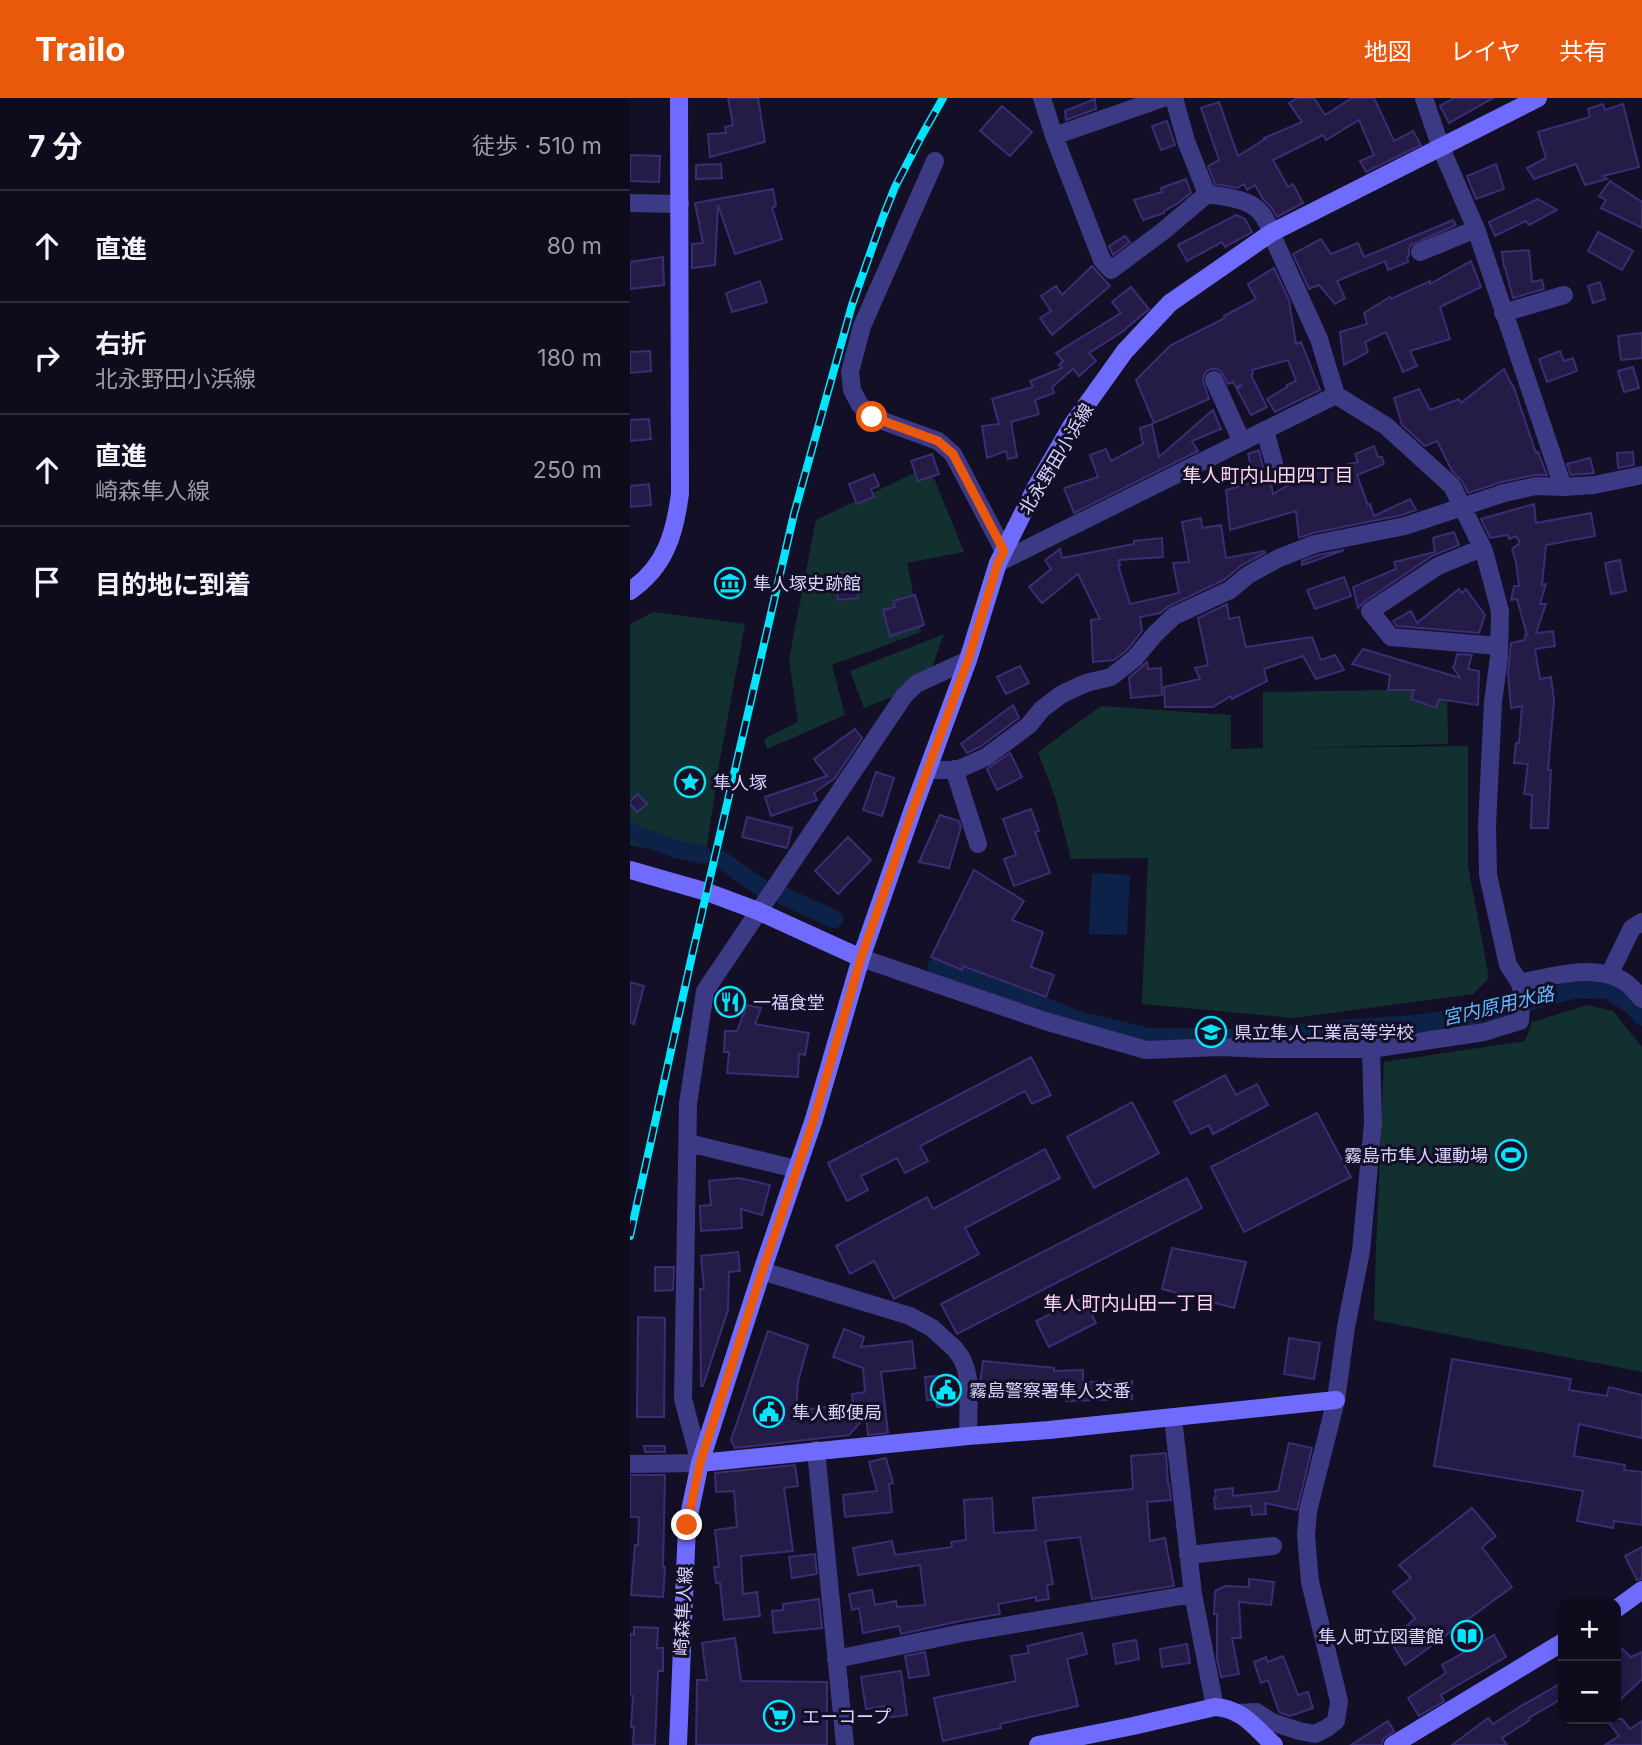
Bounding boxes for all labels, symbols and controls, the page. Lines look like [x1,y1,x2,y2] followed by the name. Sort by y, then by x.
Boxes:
[35,29,125,69] text: Trailo
[1364,37,1412,66] text: 地図
[1450,37,1521,66] text: レイヤ
[1559,37,1607,66] text: 共有
[28,128,83,164] text: 7 分
[472,132,602,160] text: 徒歩 · 510 m
[28,227,66,265] icon: ahead
[547,232,602,260] text: 80 m
[95,233,147,264] text: 直進
[95,328,147,359] text: 右折
[28,339,66,377] icon: right
[537,344,602,372] text: 180 m
[95,365,256,393] text: 北永野田小浜線
[1015,400,1097,518] street label: 北永野田小浜線
[856,401,887,432] route start
[95,440,147,471] text: 直進
[28,451,66,489] icon: ahead
[533,456,602,484] text: 250 m
[1182,464,1354,487] district label: 隼人町内山田四丁目
[95,477,210,505] text: 崎森隼人線
[28,563,66,601] icon: arrive
[713,566,747,600] museum icon: 隼人塚史跡館
[95,569,251,600] text: 目的地に到着
[753,573,861,594] place label: 隼人塚史跡館
[673,765,707,799] place icon: 隼人塚
[713,772,767,793] place label: 隼人塚
[1440,982,1558,1030] water label: 宮内原用水路
[713,985,747,1019] restaurant icon: 一福食堂
[753,992,825,1013] place label: 一福食堂
[1194,1015,1228,1049] school or university icon: 県立隼人工業高等学校
[1234,1022,1414,1043] place label: 県立隼人工業高等学校
[1494,1138,1528,1172] sports icon: 霧島市隼人運動場
[1344,1145,1488,1166] place label: 霧島市隼人運動場
[1043,1292,1215,1315] district label: 隼人町内山田一丁目
[929,1373,963,1407] public building icon: 霧島警察署隼人交番
[969,1380,1131,1401] place label: 霧島警察署隼人交番
[752,1395,786,1429] public building icon: 隼人郵便局
[792,1402,882,1423] place label: 隼人郵便局
[671,1509,702,1540] route end
[670,1566,696,1656] street label: 崎森隼人線
[1558,1598,1621,1724] map controls
[1558,1598,1621,1661] button: +
[1450,1619,1484,1653] library icon: 隼人町立図書館
[1318,1626,1444,1647] place label: 隼人町立図書館
[1558,1661,1621,1724] button: −
[762,1699,796,1733] supermarket icon: エーコープ
[802,1706,891,1727] place label: エーコープ

